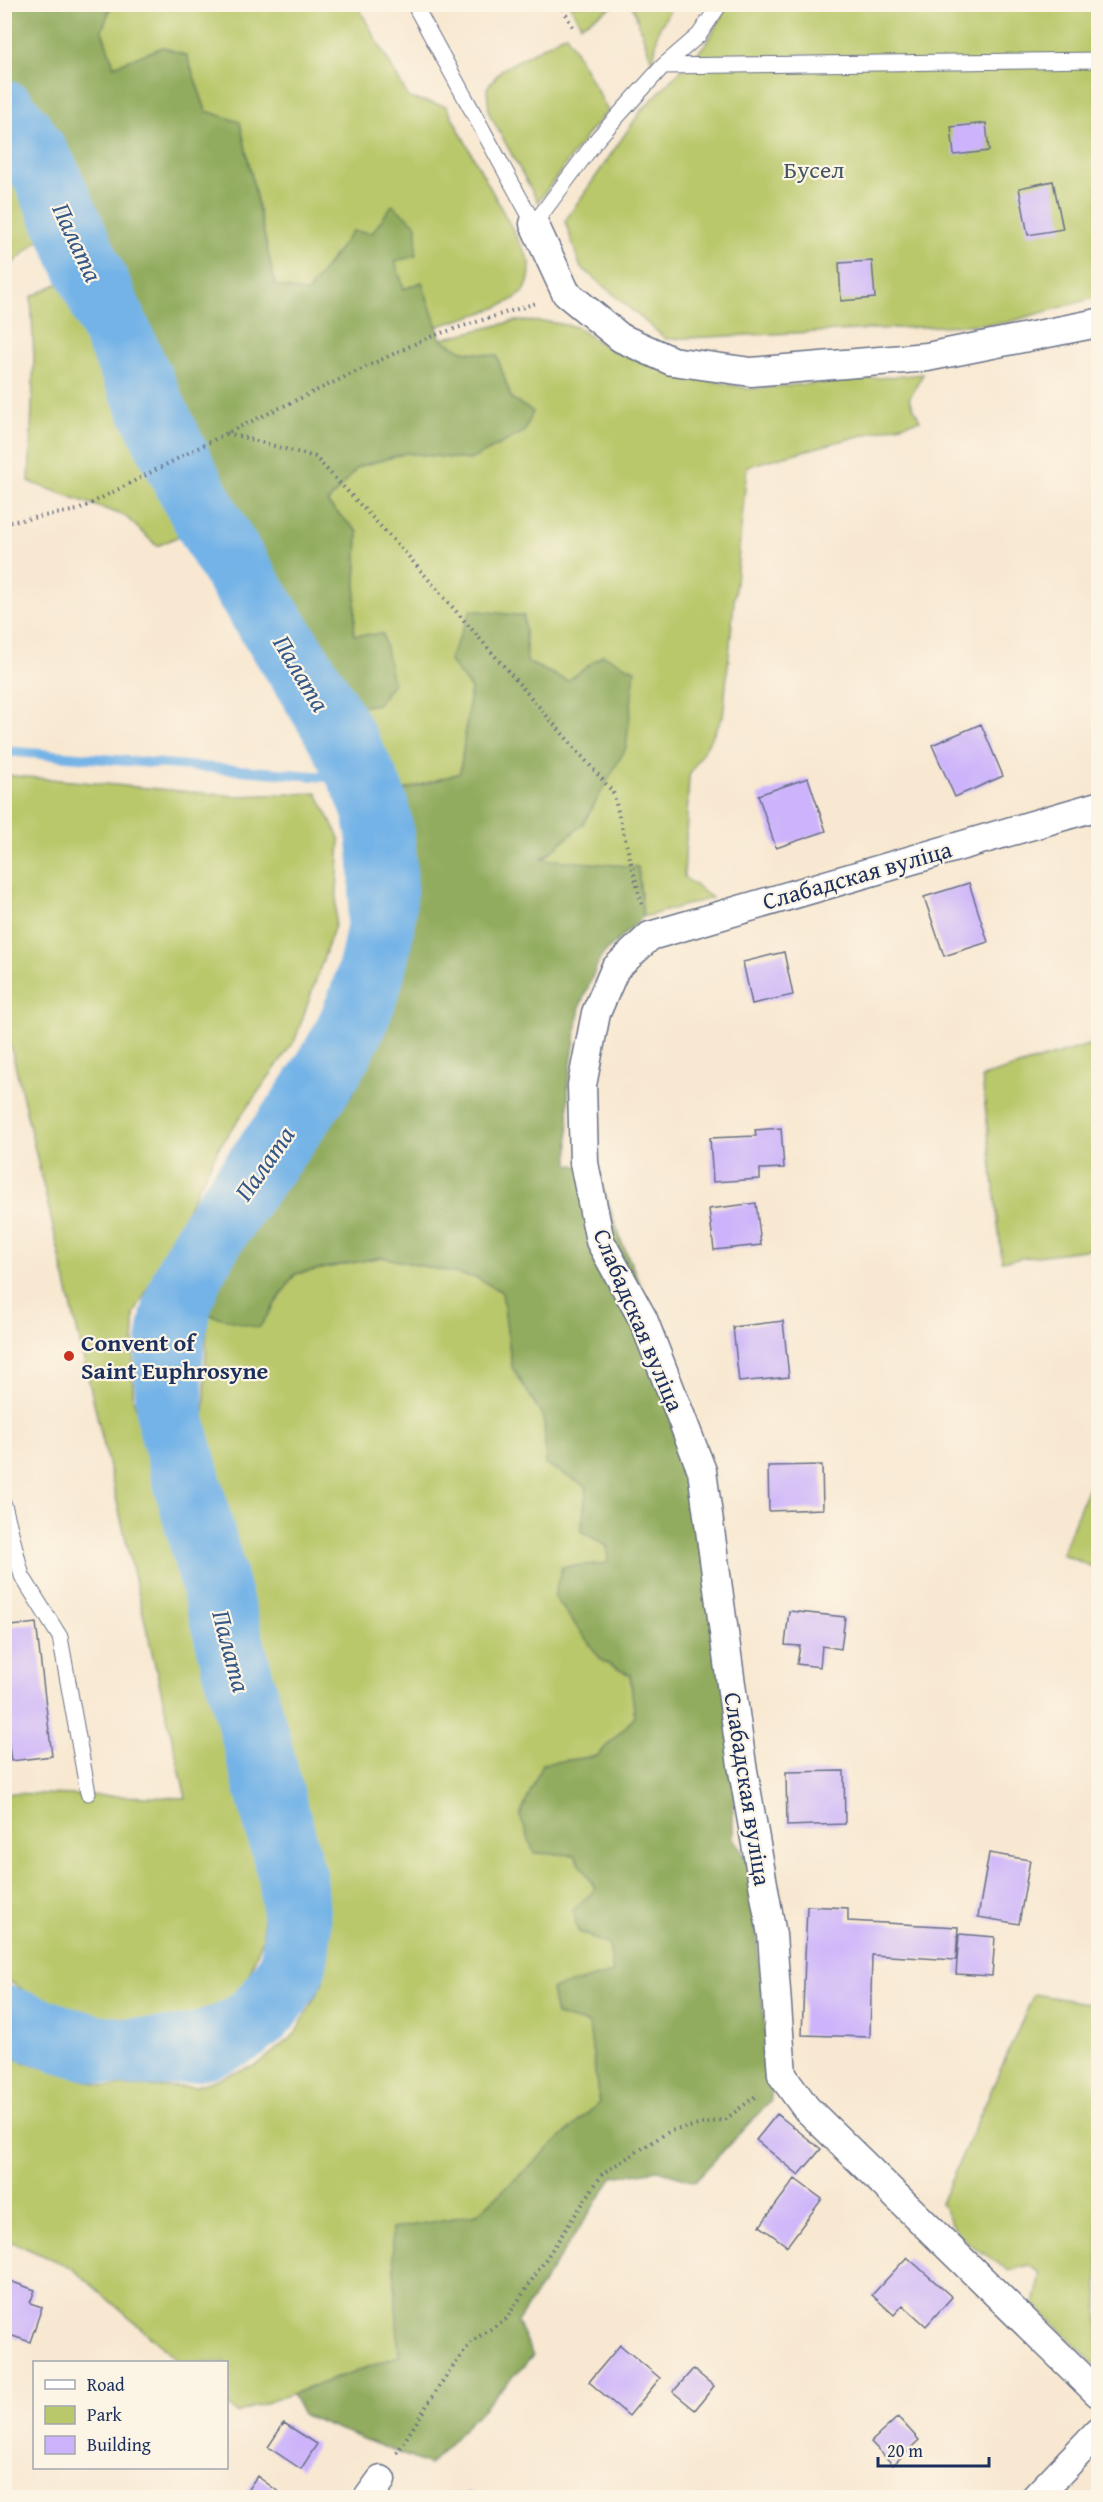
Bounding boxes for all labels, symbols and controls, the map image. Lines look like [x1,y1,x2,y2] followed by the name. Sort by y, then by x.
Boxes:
[784,152,844,187] park label: Бусел
[43,196,113,288] water label: Палата
[264,627,340,719] water label: Палата
[758,831,956,919] street label: Слабадская вуліца
[224,1118,304,1208] water label: Палата
[585,1223,694,1417] street label: Слабадская вуліца
[81,1325,269,1388] place label: Convent of Saint Euphrosyne
[62,1349,76,1363] marker: Convent of Saint Euphrosyne
[202,1606,262,1696] water label: Палата
[715,1690,781,1889] street label: Слабадская вуліца
[33,2361,228,2469] legend
[87,2371,125,2398] text: Road
[87,2401,123,2428] text: Park
[878,2430,989,2468] scale bar
[87,2431,151,2458] text: Building
[887,2437,923,2464] text: 20 m

